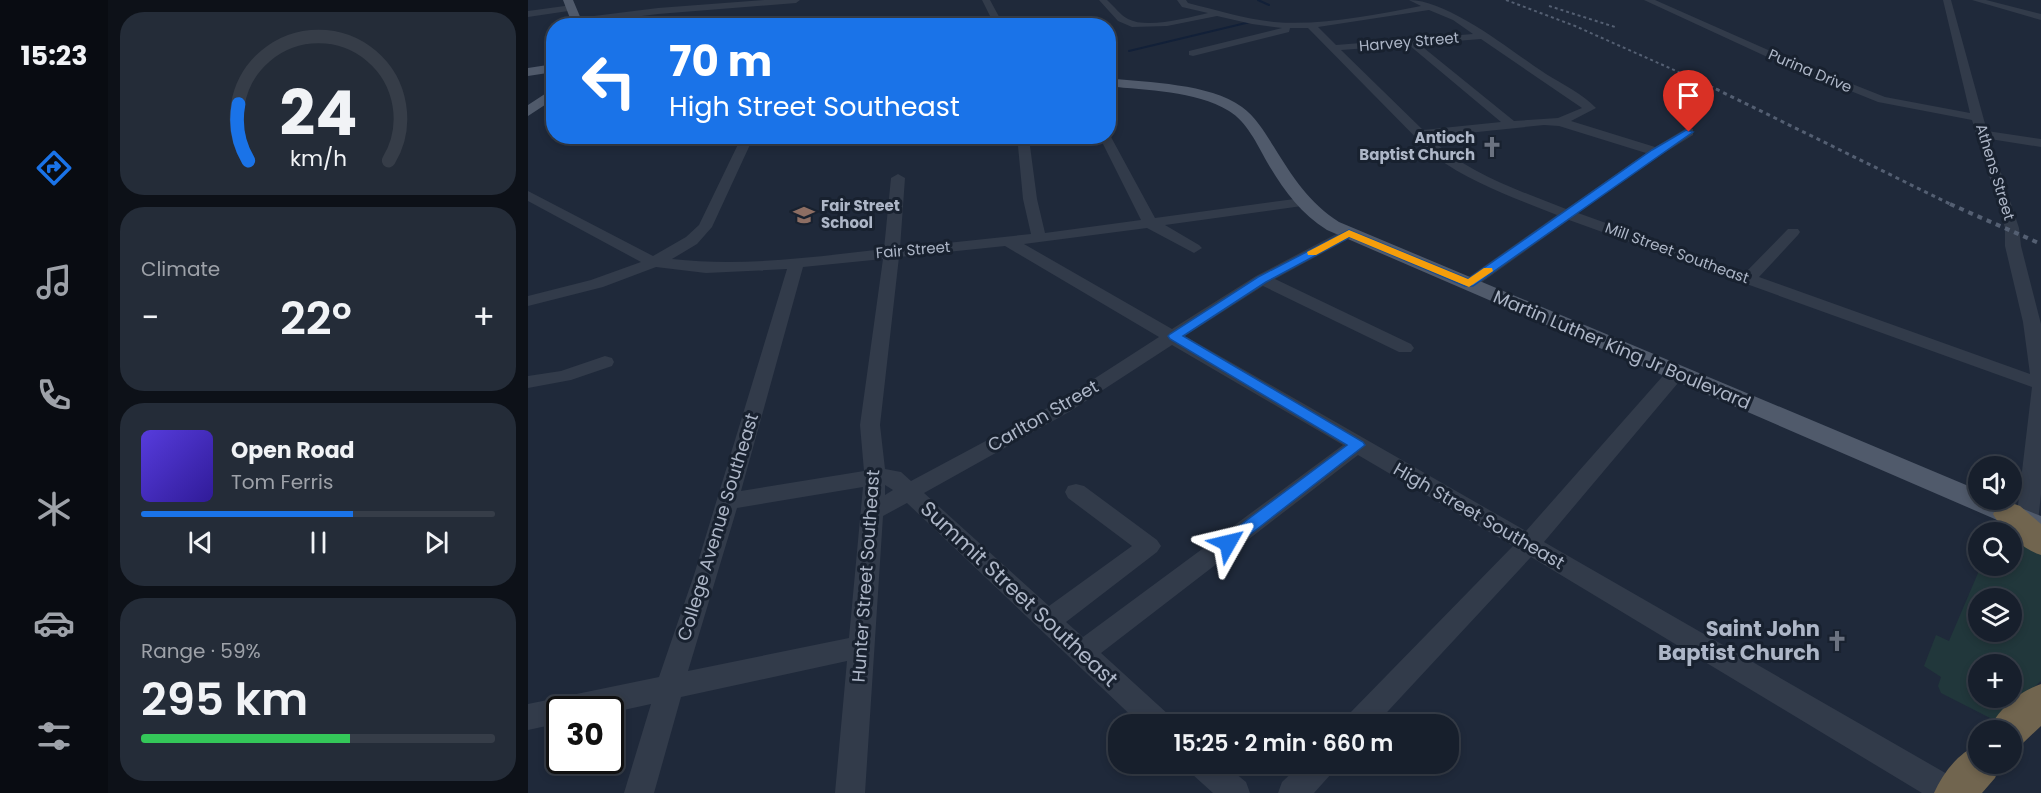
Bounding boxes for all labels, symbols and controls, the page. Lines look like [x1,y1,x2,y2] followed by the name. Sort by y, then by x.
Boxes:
[1358,27,1460,56] street label: Harvey Street
[669,32,772,91] text: 70 m
[20,37,88,74] text: 15:23
[570,42,648,120] icon: left
[1765,44,1855,98] street label: Purina Drive
[279,69,357,157] text: 24
[1663,70,1714,132] pin
[1672,79,1705,112] icon: arrive
[669,88,960,125] text: High Street Southeast
[1971,121,2020,223] street label: Athens Street
[1359,127,1475,165] place label: Antioch Baptist Church
[1480,135,1504,159] church icon: Antioch Baptist Church
[289,143,347,174] text: km/h
[33,147,75,189] icon: directions
[821,195,900,233] place label: Fair Street School
[792,203,816,227] school or university icon: Fair Street School
[1602,217,1752,288] street label: Mill Street Southeast
[875,236,951,263] street label: Fair Street
[141,255,220,283] text: Climate
[33,261,75,303] icon: music
[1490,284,1755,415] street label: Martin Luther King Jr Boulevard
[280,287,352,350] text: 22°
[141,294,159,341] text: −
[472,294,495,341] text: +
[33,374,75,416] icon: phone
[983,374,1103,457] street label: Carlton Street
[671,410,764,644] street label: College Avenue Southeast
[231,435,355,466] text: Open Road
[1389,456,1569,575] street label: High Street Southeast
[1968,456,2022,774] map controls
[1968,456,2022,510] button: sound
[231,468,333,496] text: Tom Ferris
[846,469,885,683] street label: Hunter Street Southeast
[33,488,75,530] icon: climate
[914,494,1125,693] street label: Summit Street Southeast
[1196,511,1260,575] position arrow
[1968,522,2022,576] button: search
[184,526,217,559] icon: previous
[302,526,335,559] icon: pause
[420,526,453,559] icon: next
[1968,588,2022,642] button: layers
[33,602,75,644] icon: car
[1658,614,1820,667] place label: Saint John Baptist Church
[1825,629,1849,653] church icon: Saint John Baptist Church
[141,637,261,665] text: Range · 59%
[1968,654,2022,708] button: +
[141,668,308,731] text: 295 km
[546,696,624,774] speed limit sign: 30
[33,715,75,757] icon: filters
[1968,720,2022,774] button: −
[1174,728,1393,759] text: 15:25 · 2 min · 660 m

